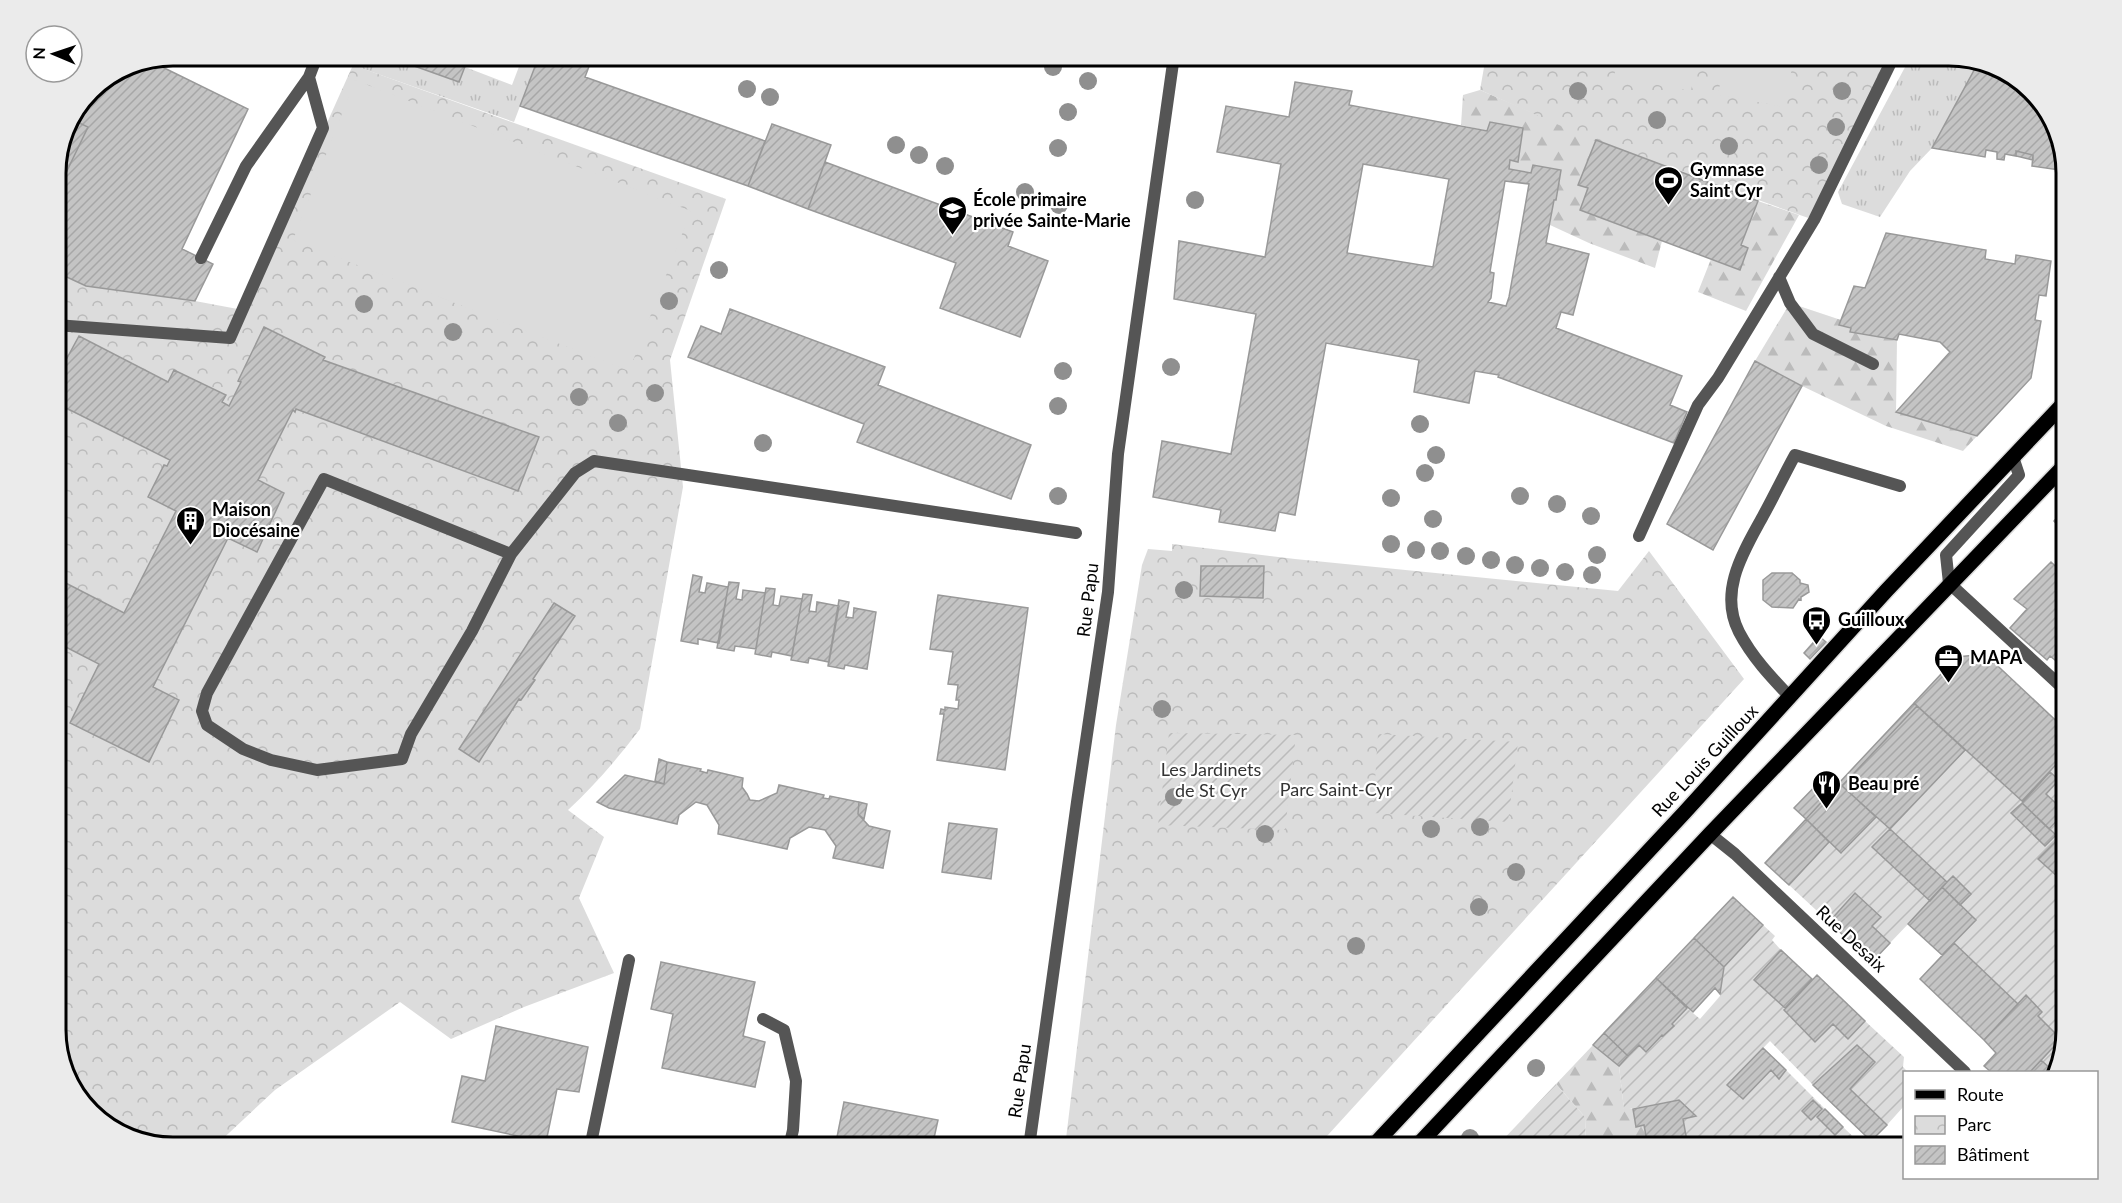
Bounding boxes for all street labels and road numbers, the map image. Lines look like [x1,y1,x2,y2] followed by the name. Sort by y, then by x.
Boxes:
[1072,561,1102,638] street label: Rue Papu
[1647,700,1762,821] street label: Rue Louis Guilloux
[1812,900,1891,976] street label: Rue Desaix
[1003,1042,1035,1119] street label: Rue Papu

